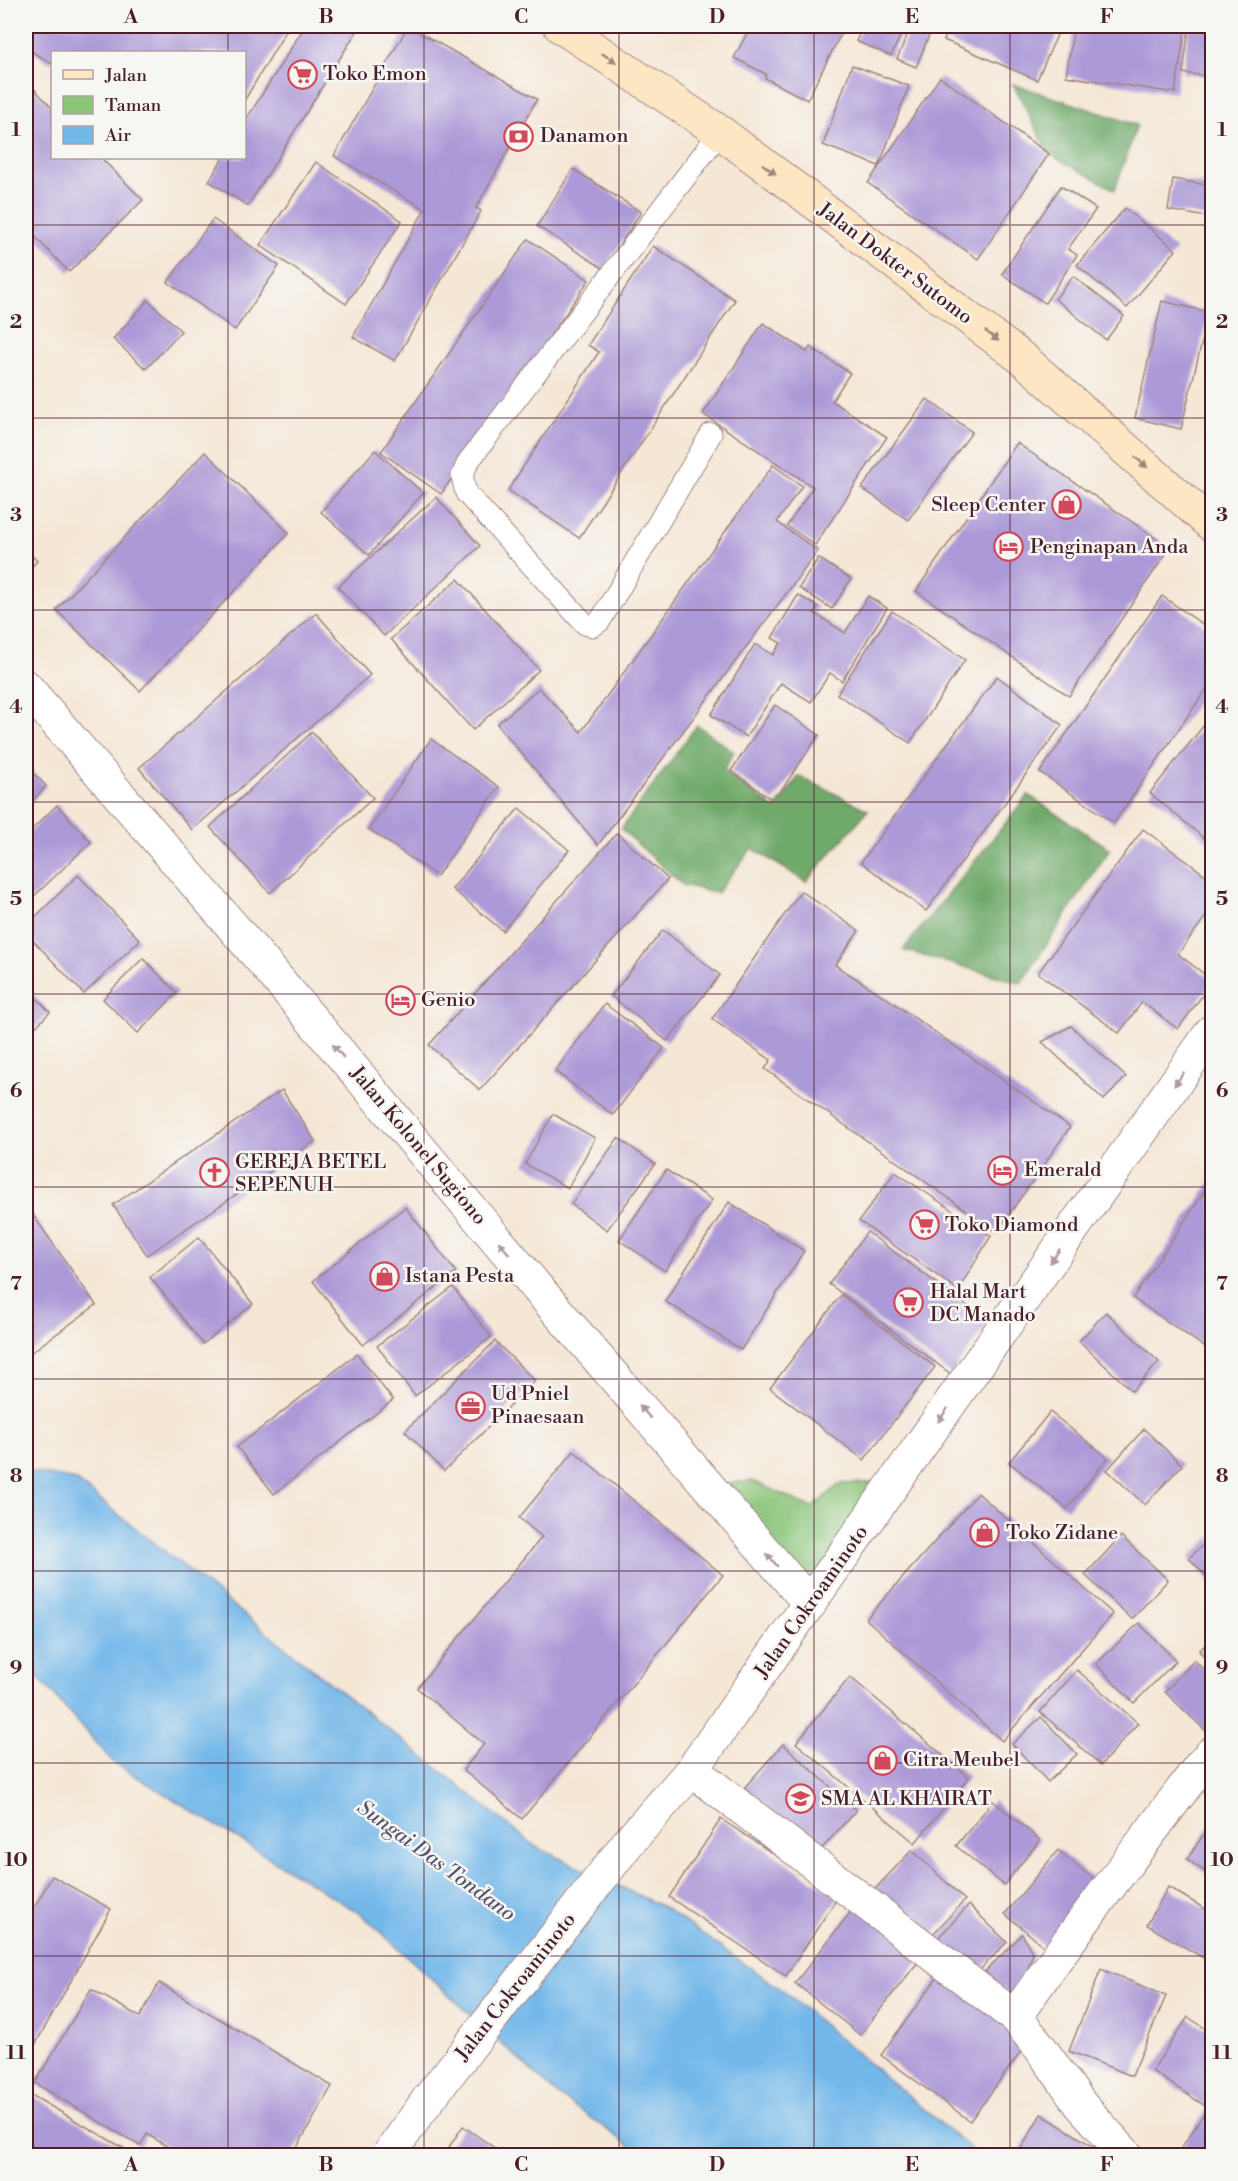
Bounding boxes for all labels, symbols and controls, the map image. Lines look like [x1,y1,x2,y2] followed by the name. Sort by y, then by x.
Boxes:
[123,5,139,30] text: A
[318,5,334,30] text: B
[514,5,528,30] text: C
[709,5,725,30] text: D
[905,5,919,30] text: E
[1100,5,1114,30] text: F
[51,51,246,159] legend
[601,52,617,63] one-way arrow
[286,58,318,90] supermarket icon: Toko Emon
[323,62,427,87] place label: Toko Emon
[104,64,147,87] text: Jalan
[105,94,162,117] text: Taman
[11,118,21,143] text: 1
[1217,118,1227,143] text: 1
[503,120,535,152] bank icon: Danamon
[104,124,131,147] text: Air
[540,124,628,149] place label: Danamon
[761,163,777,176] one-way arrow
[812,197,977,330] street label: Jalan Dokter Sutomo
[10,310,22,335] text: 2
[1216,310,1228,335] text: 2
[985,330,1000,342] one-way arrow
[1133,455,1148,468] one-way arrow
[1051,489,1083,521] shop icon: Sleep Center
[931,493,1046,518] place label: Sleep Center
[10,503,22,528] text: 3
[1216,503,1228,528] text: 3
[993,531,1025,563] hotel icon: Penginapan Anda
[1030,535,1189,560] place label: Penginapan Anda
[9,695,23,720] text: 4
[1215,695,1229,720] text: 4
[10,887,22,912] text: 5
[1216,887,1228,912] text: 5
[384,984,416,1016] hotel icon: Genio
[421,988,476,1013] place label: Genio
[332,1044,345,1059] one-way arrow
[344,1061,492,1231] street label: Jalan Kolonel Sugiono
[1174,1071,1185,1087] one-way arrow
[10,1079,23,1104] text: 6
[1216,1079,1229,1104] text: 6
[235,1150,386,1198] place label: GEREJA BETEL SEPENUH
[987,1154,1019,1186] hotel icon: Emerald
[198,1157,230,1189] church icon: GEREJA BETEL SEPENUH
[1024,1158,1102,1183] place label: Emerald
[908,1209,940,1241] supermarket icon: Toko Diamond
[945,1213,1079,1238] place label: Toko Diamond
[498,1241,511,1256] one-way arrow
[1049,1247,1061,1263] one-way arrow
[368,1260,400,1292] shop icon: Istana Pesta
[405,1264,515,1289] place label: Istana Pesta
[10,1272,22,1297] text: 7
[1216,1272,1228,1297] text: 7
[930,1280,1036,1328] place label: Halal Mart DC Manado
[893,1287,925,1319] supermarket icon: Halal Mart DC Manado
[491,1382,584,1430] place label: Ud Pniel Pinaesaan
[454,1390,486,1422] office icon: Ud Pniel Pinaesaan
[639,1405,652,1420] one-way arrow
[937,1407,949,1423] one-way arrow
[10,1464,23,1489] text: 8
[1216,1464,1229,1489] text: 8
[969,1517,1001,1549] shop icon: Toko Zidane
[749,1521,874,1684] street label: Jalan Cokroaminoto
[1006,1521,1118,1546] place label: Toko Zidane
[766,1553,779,1568] one-way arrow
[10,1656,22,1681] text: 9
[1216,1656,1228,1681] text: 9
[866,1744,898,1776] shop icon: Citra Meubel
[903,1748,1020,1773] place label: Citra Meubel
[784,1783,816,1815] school or university icon: SMA AL KHAIRAT
[821,1787,992,1812] place label: SMA AL KHAIRAT
[352,1795,520,1927] water label: Sungai Das Tondano
[4,1848,28,1873] text: 10
[1210,1848,1234,1873] text: 10
[450,1908,582,2067] street label: Jalan Cokroaminoto
[6,2041,26,2066] text: 11
[1212,2041,1232,2066] text: 11
[123,2153,139,2178] text: A
[318,2153,334,2178] text: B
[514,2153,528,2178] text: C
[709,2153,725,2178] text: D
[905,2153,919,2178] text: E
[1100,2153,1114,2178] text: F

